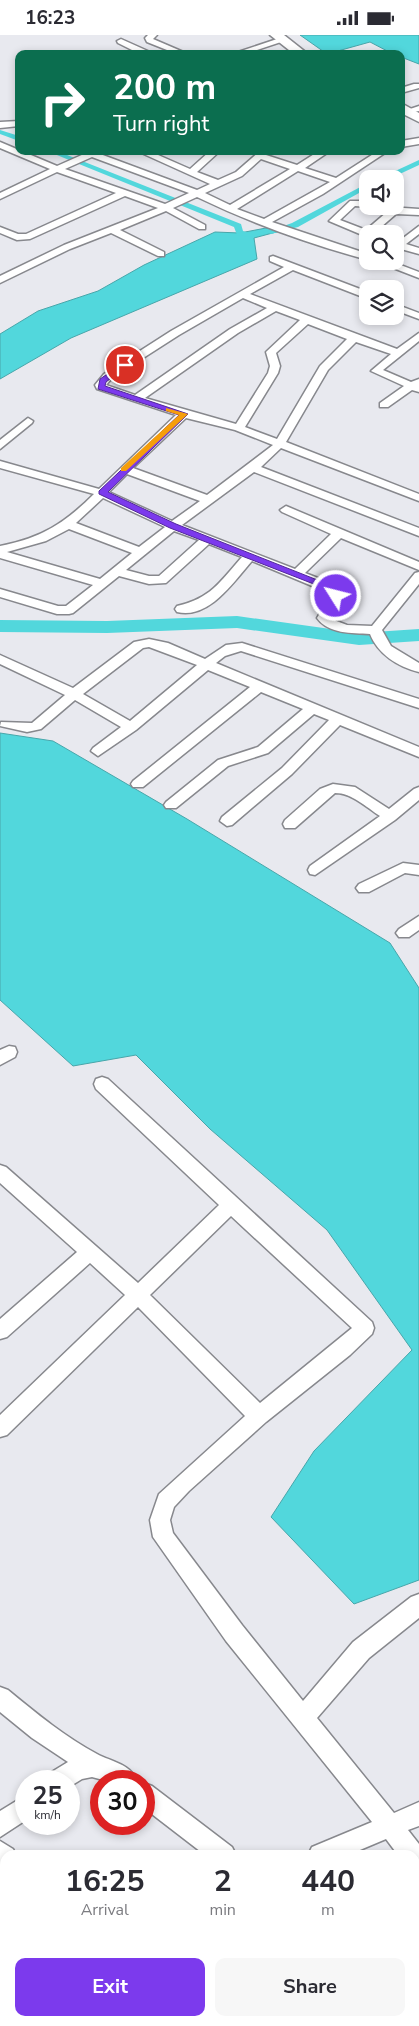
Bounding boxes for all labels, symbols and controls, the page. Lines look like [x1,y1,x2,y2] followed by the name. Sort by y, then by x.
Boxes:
[25,5,75,31] text: 16:23
[113,64,216,111] text: 200 m
[30,70,95,135] icon: right
[113,109,209,139] text: Turn right
[359,170,404,325] map controls
[359,170,404,215] button: sound
[359,225,404,270] button: search
[359,280,404,325] button: layers
[104,344,146,386] pin
[111,351,139,379] icon: arrive
[309,569,361,621] position arrow
[90,1770,155,1835] speed limit sign: 30
[32,1779,63,1813] text: 25
[34,1807,61,1823] text: km/h
[65,1861,144,1902] text: 16:25
[214,1861,232,1902] text: 2
[301,1861,355,1902] text: 440
[81,1899,129,1921] text: Arrival
[209,1899,236,1921] text: min
[321,1899,335,1921] text: m
[15,1958,205,2016] button: Exit
[215,1958,405,2016] button: Share

